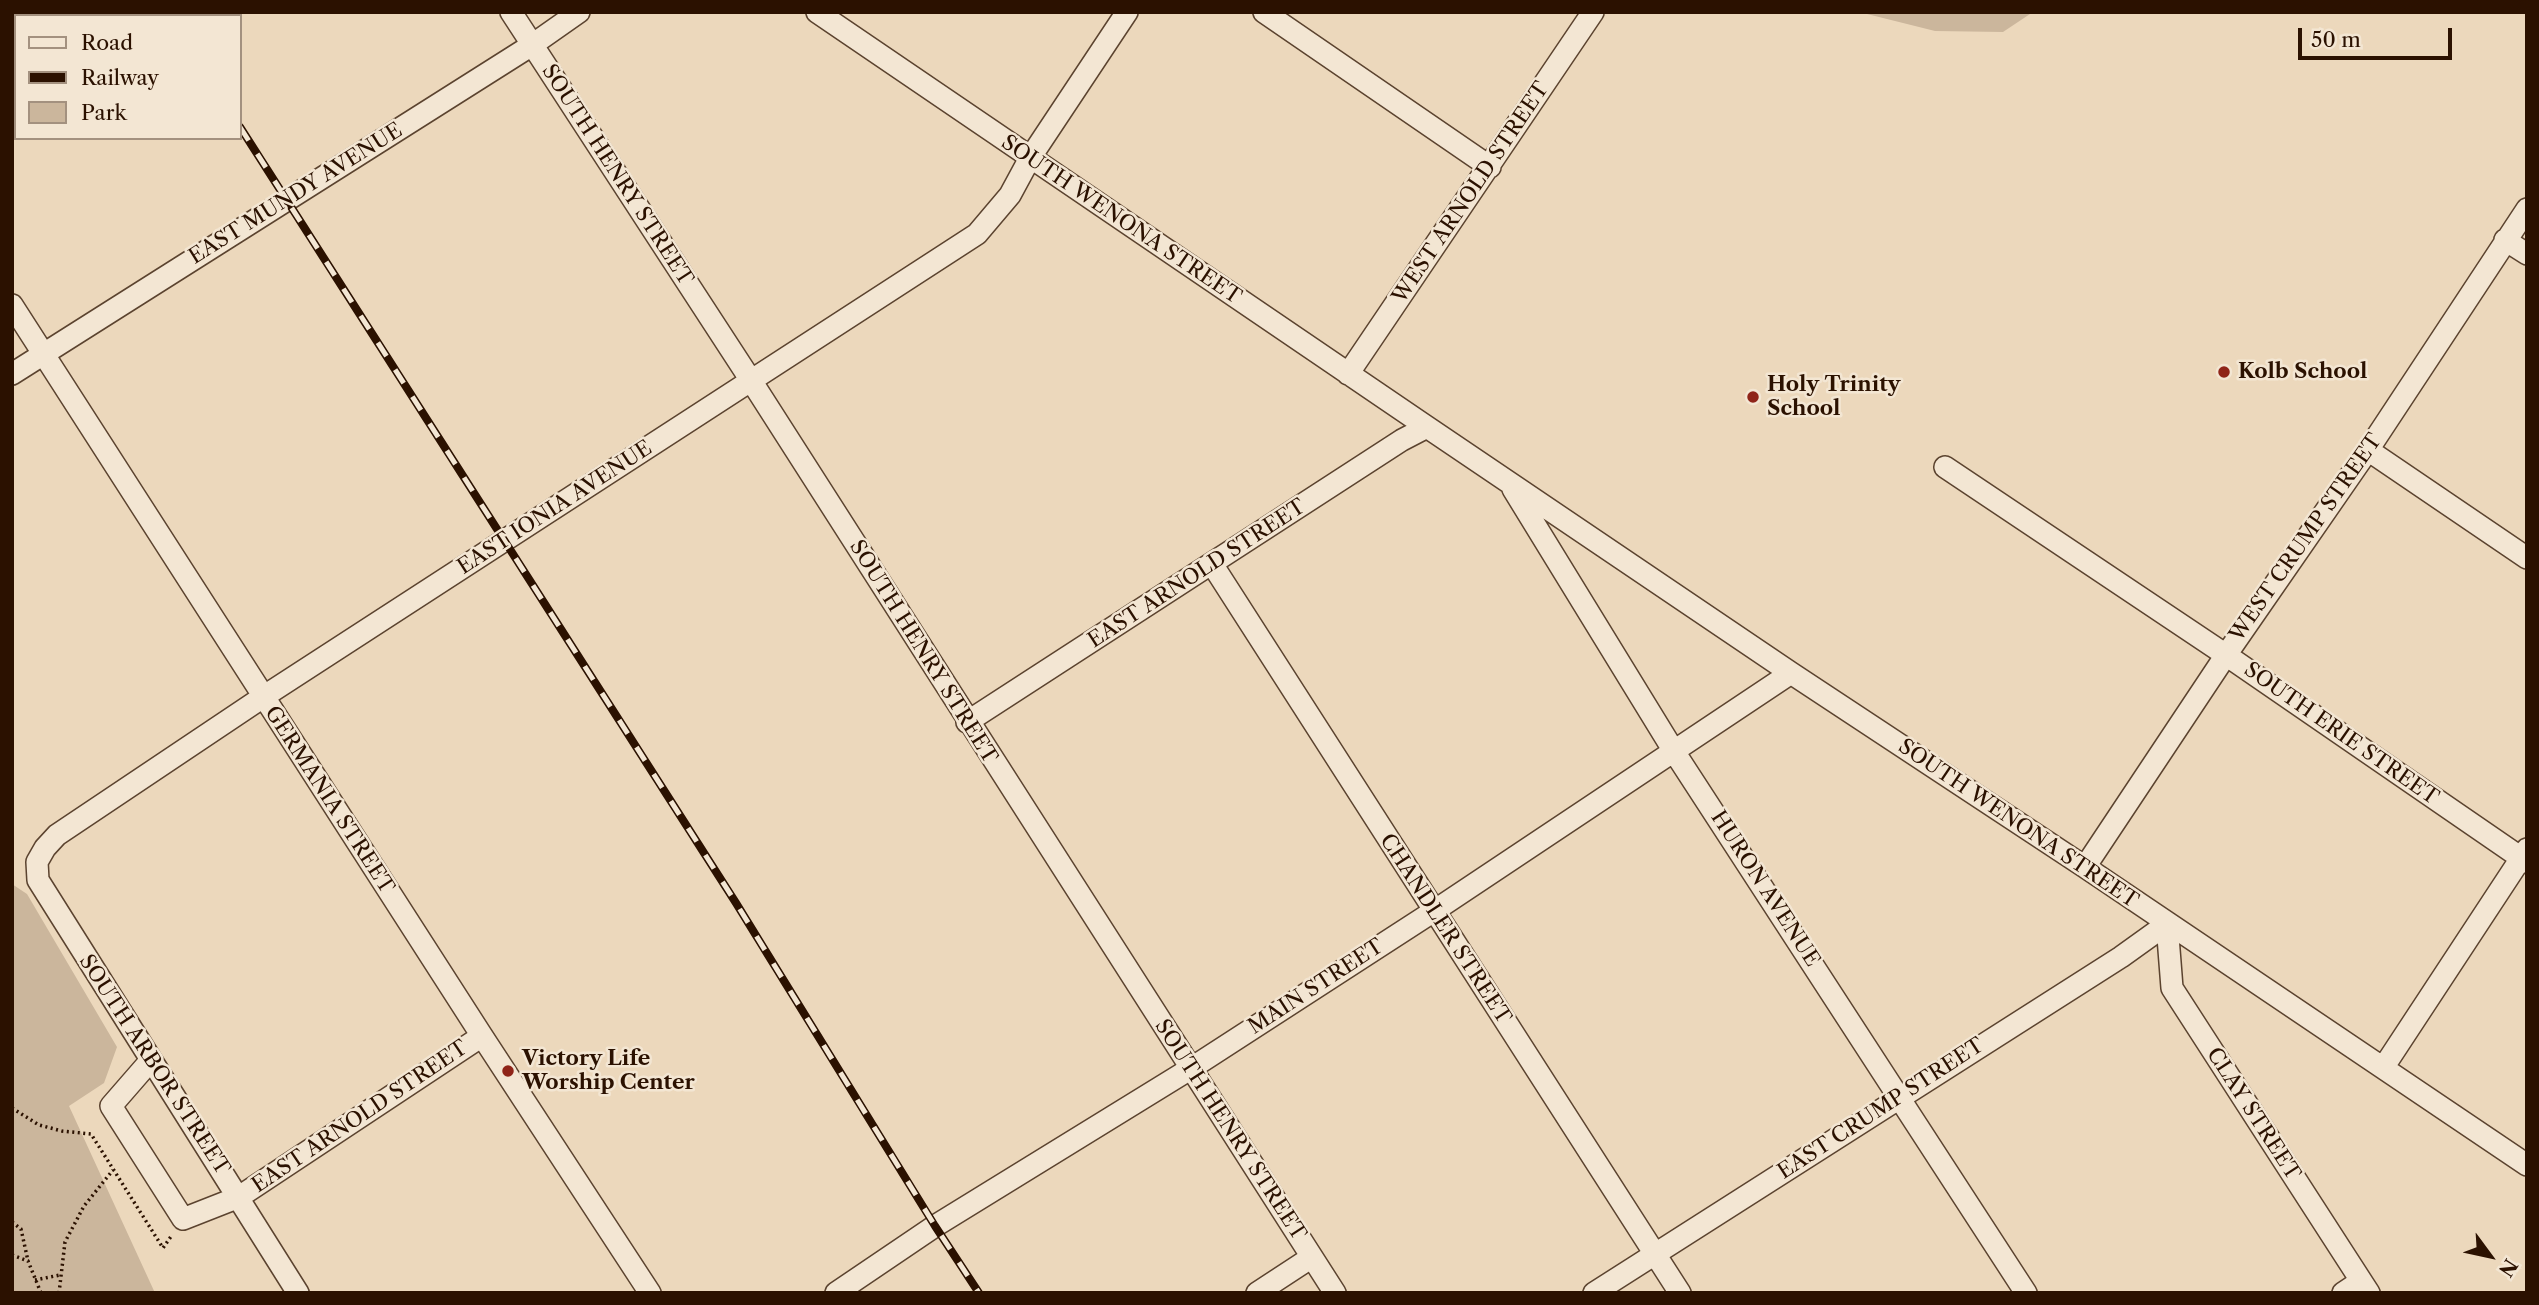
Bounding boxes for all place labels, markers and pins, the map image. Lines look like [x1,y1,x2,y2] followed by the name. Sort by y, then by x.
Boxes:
[2238,359,2367,385] place label: Kolb School
[2216,364,2232,380] marker: Kolb School
[1767,372,1900,422] place label: Holy Trinity School
[1745,389,1761,405] marker: Holy Trinity School
[522,1046,695,1096] place label: Victory Life Worship Center
[500,1063,516,1079] marker: Victory Life Worship Center

